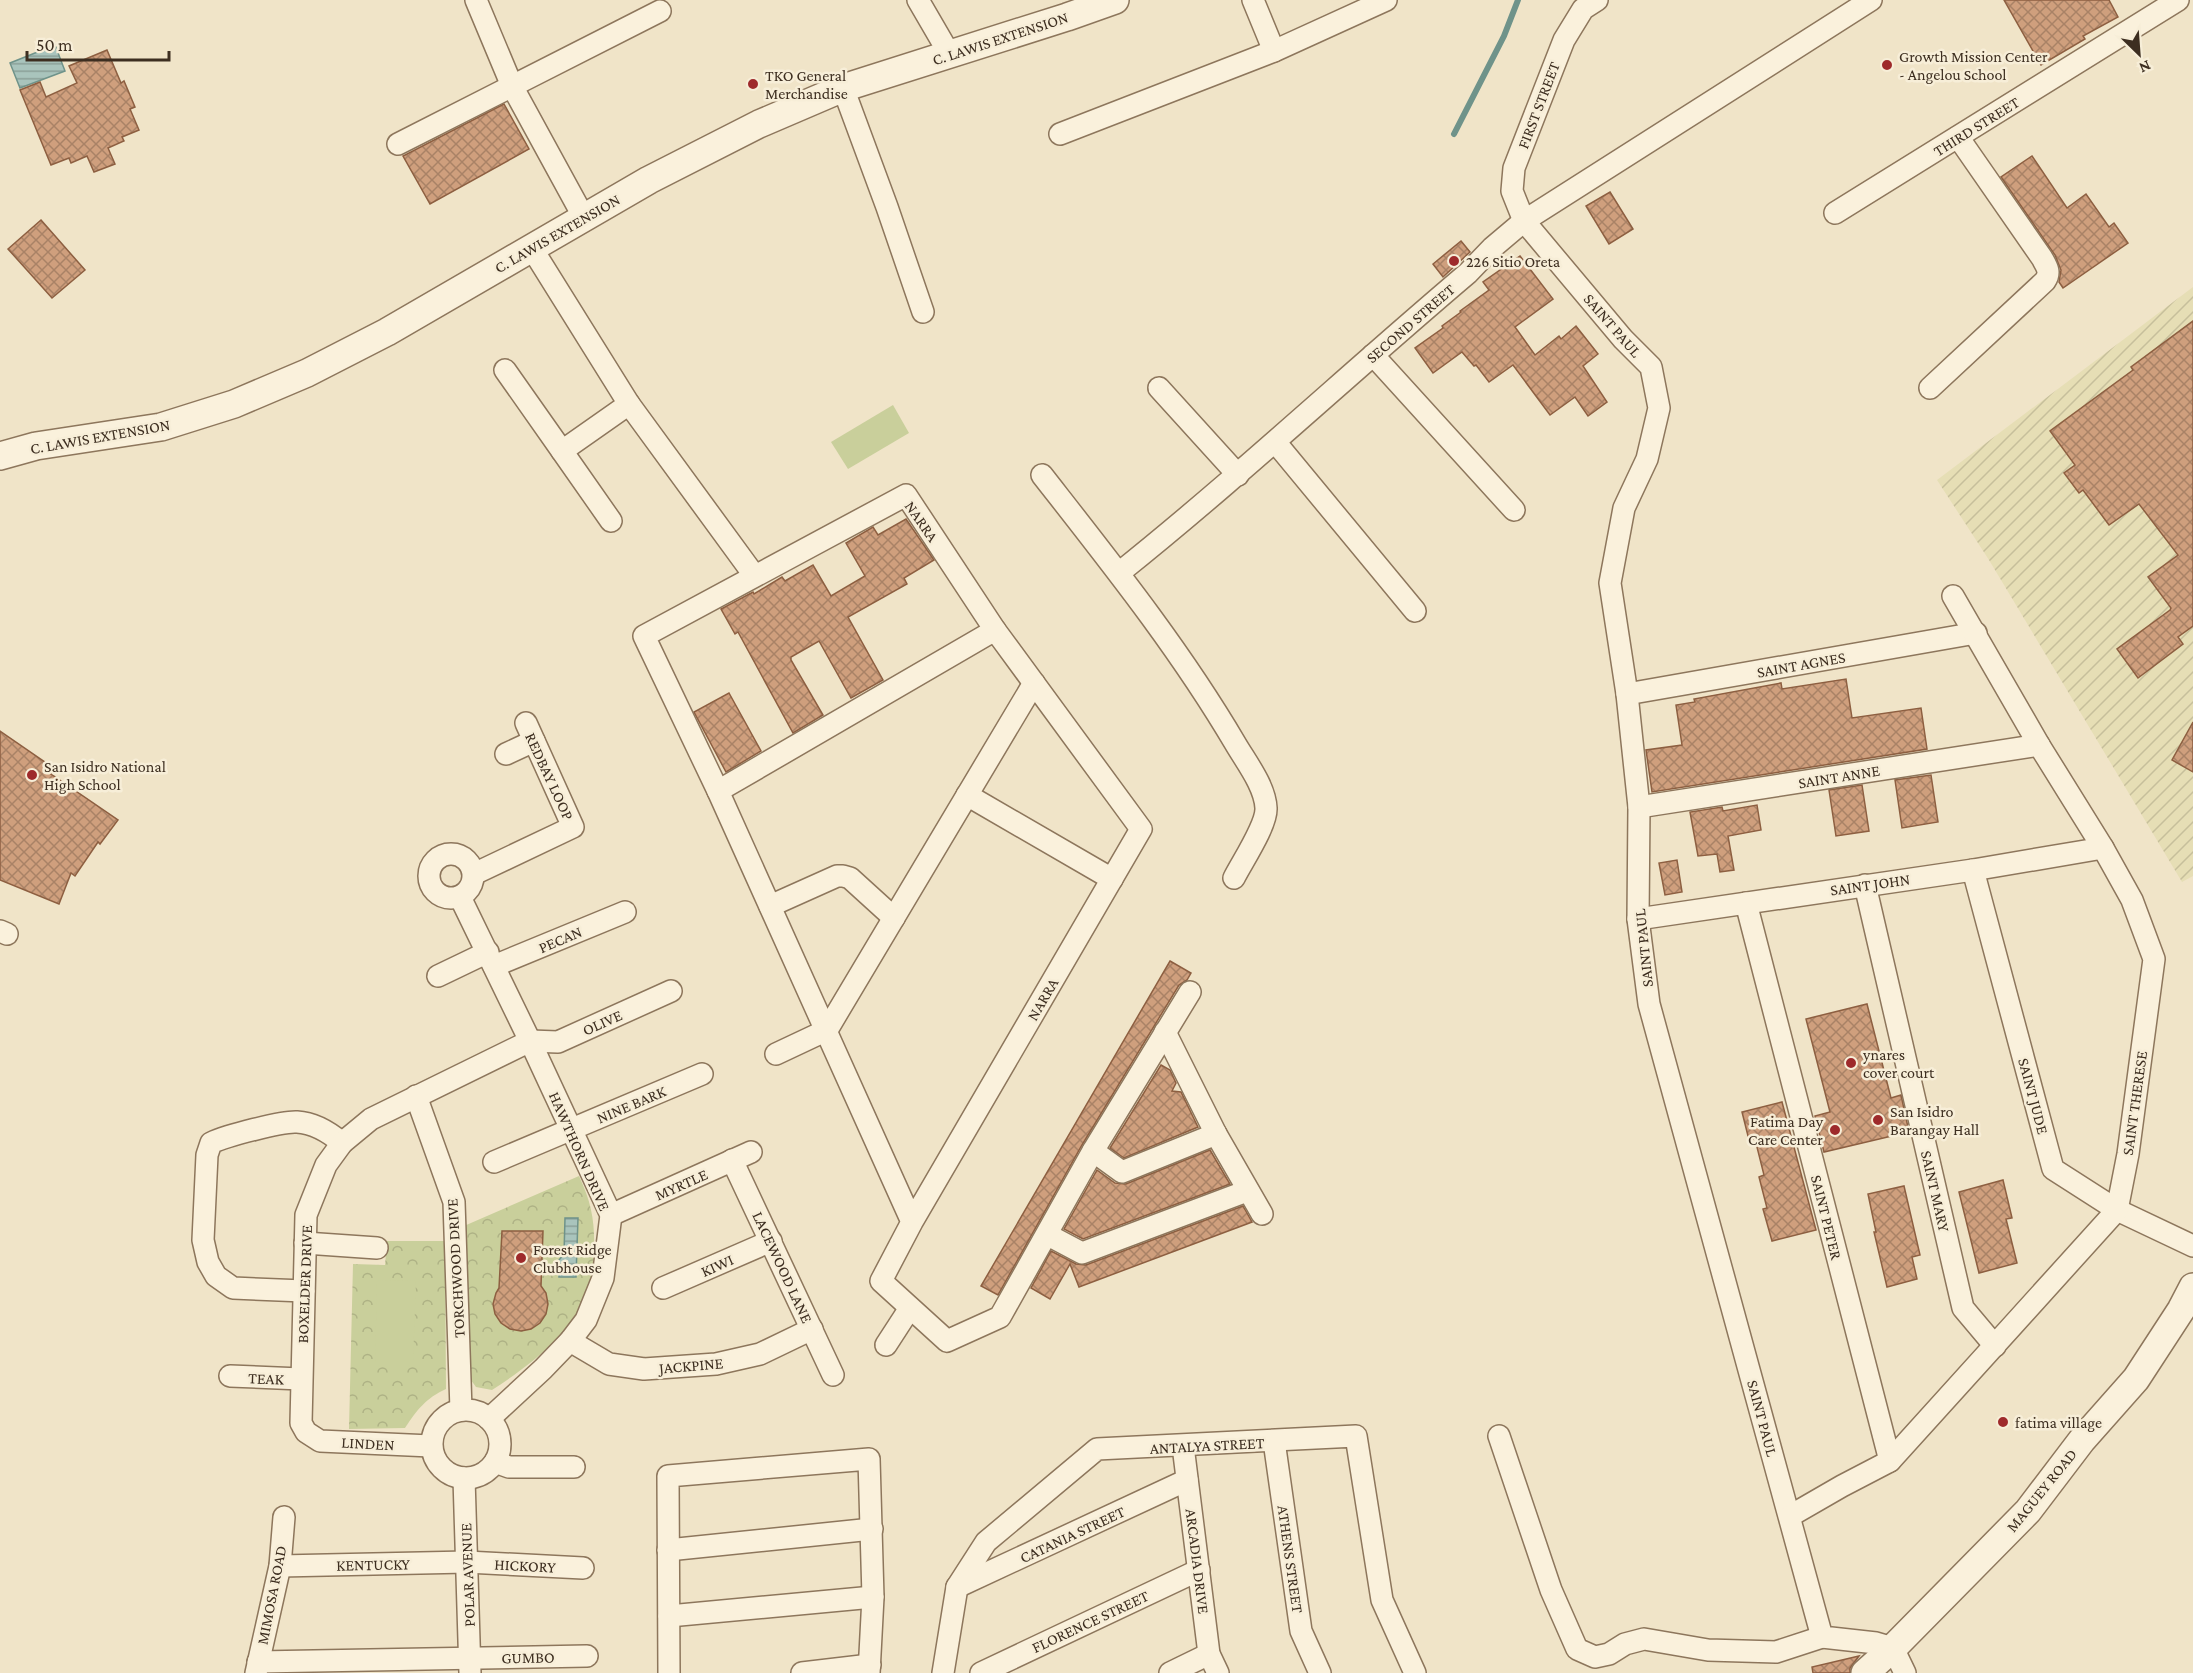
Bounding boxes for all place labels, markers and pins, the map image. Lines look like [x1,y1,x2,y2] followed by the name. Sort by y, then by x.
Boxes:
[1899,48,2048,84] place label: Growth Mission Center - Angelou School
[1880,58,1894,72] marker: Growth Mission Center - Angelou School
[765,67,848,102] place label: TKO General Merchandise
[746,77,760,91] marker: TKO General Merchandise
[1466,253,1561,270] place label: 226 Sitio Oreta
[1447,254,1461,268] marker: 226 Sitio Oreta
[44,758,166,794] place label: San Isidro National High School
[25,768,39,782] marker: San Isidro National High School
[1862,1046,1935,1081] place label: ynares cover court
[1844,1056,1858,1070] marker: ynares cover court
[1890,1103,1979,1139] place label: San Isidro Barangay Hall
[1748,1113,1824,1148] place label: Fatima Day Care Center
[1871,1113,1885,1127] marker: San Isidro Barangay Hall
[1828,1123,1842,1137] marker: Fatima Day Care Center
[533,1241,612,1276] place label: Forest Ridge Clubhouse
[514,1251,528,1265] marker: Forest Ridge Clubhouse
[2015,1414,2102,1432] place label: fatima village
[1996,1415,2010,1429] marker: fatima village

